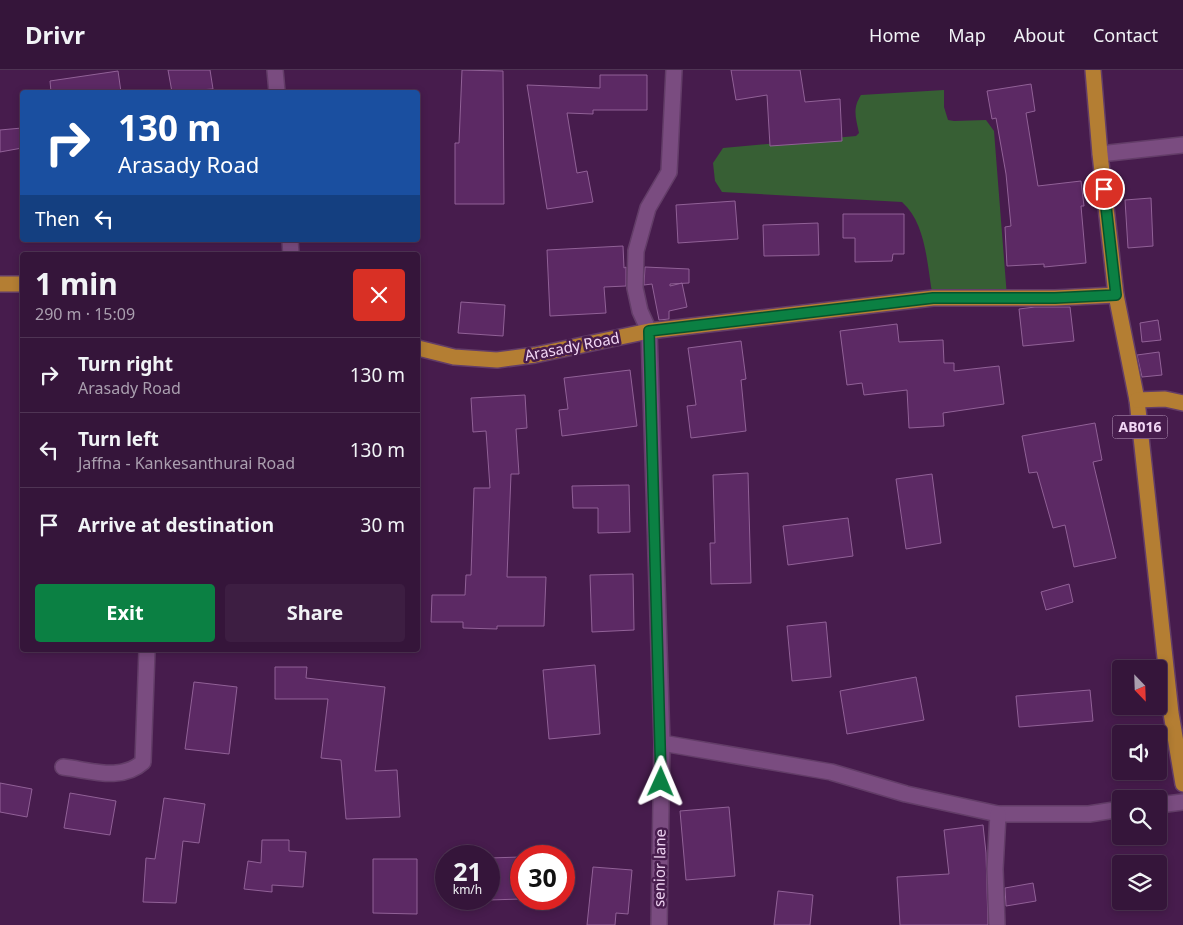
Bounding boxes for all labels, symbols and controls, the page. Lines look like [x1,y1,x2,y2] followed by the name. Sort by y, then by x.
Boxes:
[25,18,85,51] text: Drivr
[869,23,920,47] text: Home
[948,23,986,47] text: Map
[1014,23,1065,47] text: About
[1093,23,1158,47] text: Contact
[118,104,221,151] text: 130 m
[35,110,100,175] icon: right
[118,149,259,179] text: Arasady Road
[1083,168,1125,210] pin
[1090,175,1118,203] icon: arrive
[90,205,118,233] icon: left
[35,206,80,232] text: Then
[35,263,118,304] text: 1 min
[353,269,405,321] button: close
[35,303,135,325] text: 290 m · 15:09
[523,327,621,365] street label: Arasady Road
[78,351,173,377] text: Turn right
[35,361,63,389] icon: right
[350,362,405,388] text: 130 m
[78,377,181,399] text: Arasady Road
[1112,416,1168,438] road number: AB016
[78,426,159,452] text: Turn left
[35,436,63,464] icon: left
[350,437,405,463] text: 130 m
[78,452,295,474] text: Jaffna - Kankesanthurai Road
[35,511,63,539] icon: arrive
[78,512,274,538] text: Arrive at destination
[361,512,405,538] text: 30 m
[35,584,215,642] button: Exit
[225,584,405,642] button: Share
[1112,660,1168,715] north arrow
[1112,660,1167,910] map controls
[1112,725,1167,780] button: sound
[634,755,686,807] position arrow
[1112,790,1167,845] button: search
[648,829,670,907] street label: senior lane
[510,845,575,910] speed limit sign: 30
[453,854,482,888] text: 21
[1112,855,1167,910] button: layers
[453,881,482,898] text: km/h

